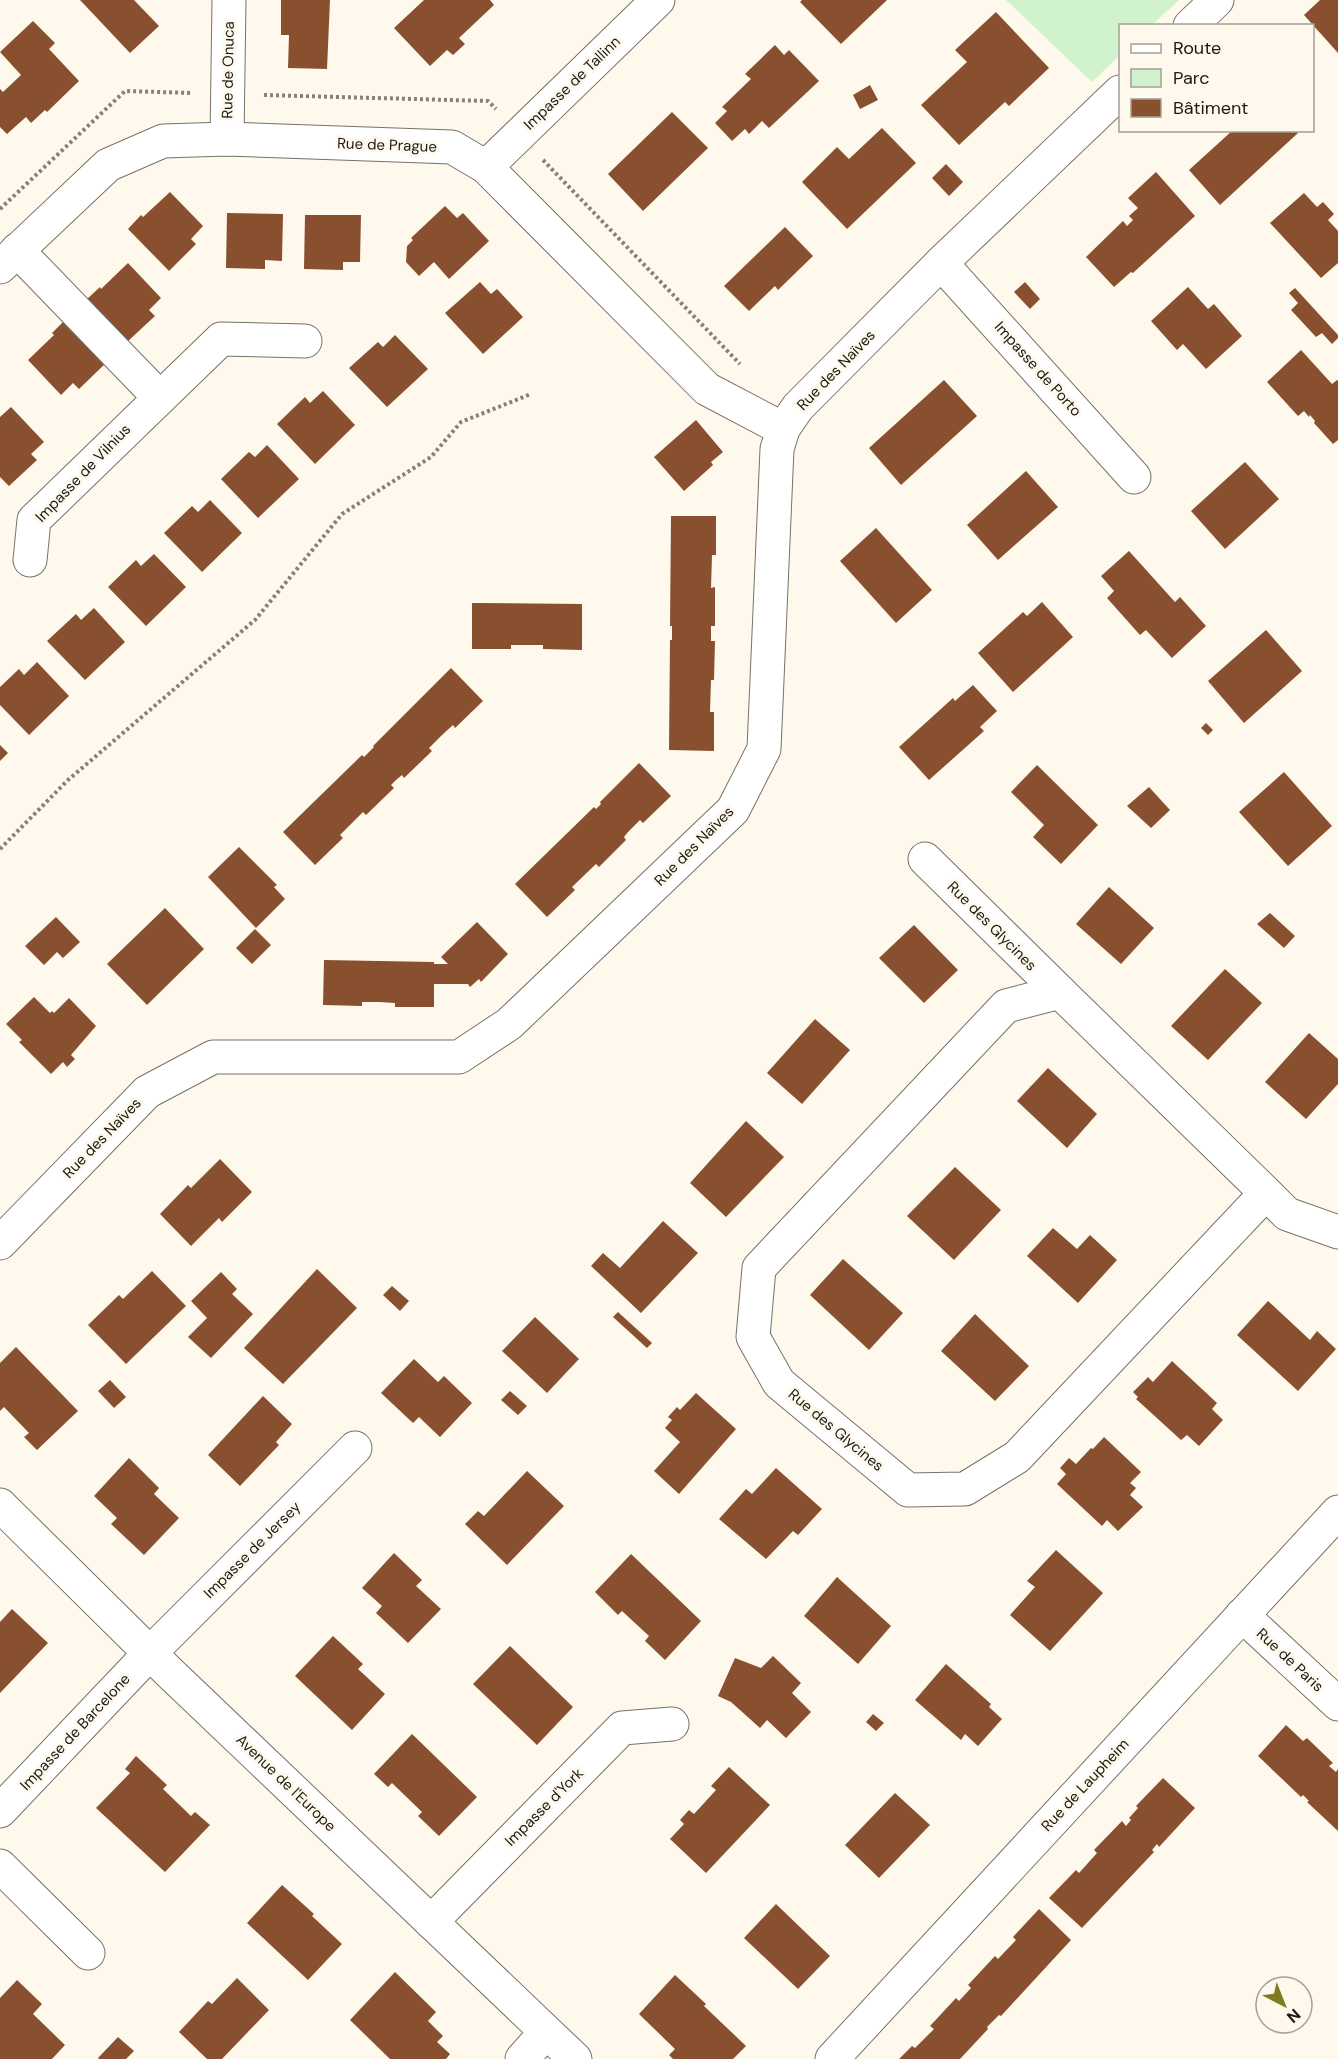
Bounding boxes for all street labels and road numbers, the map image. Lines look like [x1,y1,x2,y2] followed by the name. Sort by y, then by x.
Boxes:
[217,21,239,119] street label: Rue de Onuca
[519,32,625,134] street label: Impasse de Tallinn
[337,133,437,157] street label: Rue de Prague
[990,317,1086,421] street label: Impasse de Porto
[792,325,880,415] street label: Rue des Naïves
[31,420,135,526] street label: Impasse de Vilnius
[650,802,738,890] street label: Rue des Naïves
[943,877,1041,975] street label: Rue des Glycines
[58,1093,146,1183] street label: Rue des Naïves
[784,1384,888,1476] street label: Rue des Glycines
[199,1497,305,1603] street label: Impasse de Jersey
[1252,1624,1328,1696] street label: Rue de Paris
[16,1669,134,1795] street label: Impasse de Barcelone
[232,1730,340,1836] street label: Avenue de l'Europe
[1037,1734,1133,1836] street label: Rue de Laupheim
[500,1763,588,1851] street label: Impasse d'York

